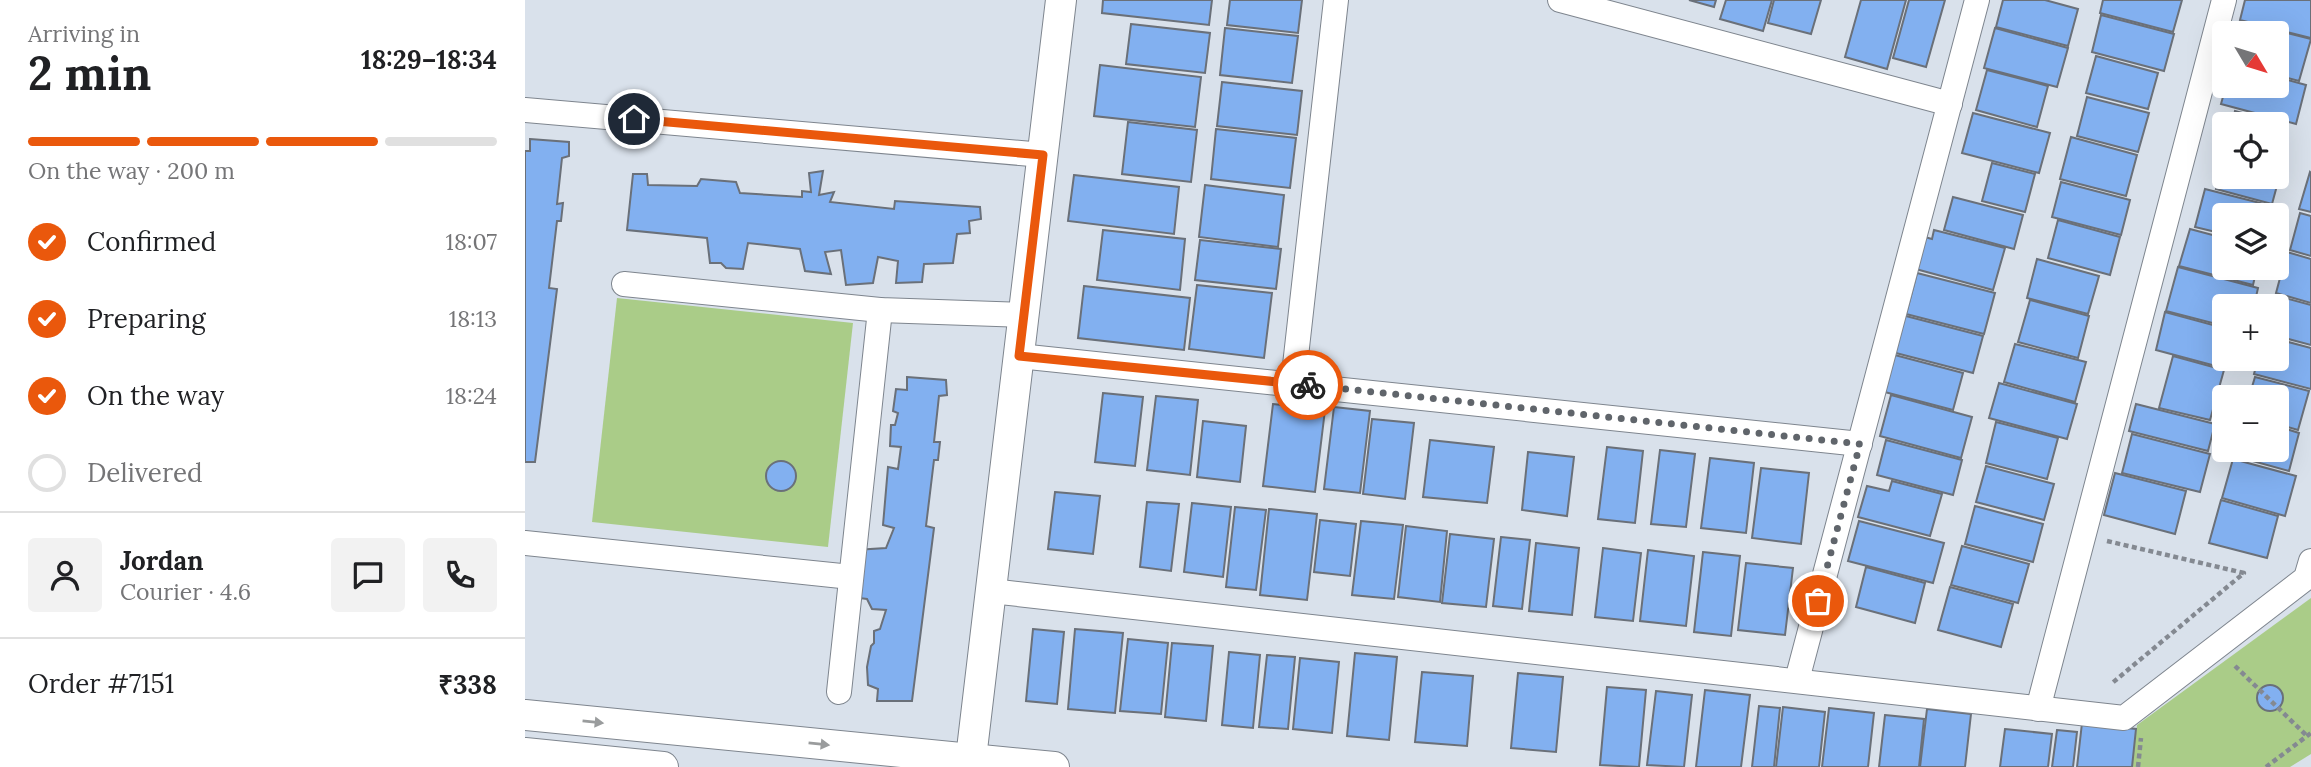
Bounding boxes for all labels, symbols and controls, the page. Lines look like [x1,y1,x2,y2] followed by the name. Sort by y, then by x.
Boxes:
[28,19,140,48] text: Arriving in
[2212,21,2289,98] north arrow
[2212,21,2289,462] map controls
[361,43,497,76] text: 18:29–18:34
[28,44,151,103] text: 2 min
[604,89,664,149] pin
[615,100,653,138] icon: home
[2212,112,2289,189] button: locate
[28,156,235,185] text: On the way · 200 m
[2212,203,2289,280] button: layers
[28,223,66,261] icon: check
[87,225,216,258] text: Confirmed
[446,227,497,256] text: 18:07
[2212,294,2289,371] button: +
[28,300,66,338] icon: check
[87,302,206,335] text: Preparing
[449,304,497,333] text: 18:13
[1273,350,1343,420] courier
[1289,366,1327,404] icon: bike
[28,377,66,415] icon: check
[87,379,224,412] text: On the way
[446,381,497,410] text: 18:24
[2212,385,2289,462] button: −
[87,456,203,489] text: Delivered
[28,538,102,612] button: person
[331,538,405,612] button: chat
[423,538,497,612] button: phone
[120,544,204,577] text: Jordan
[1788,571,1848,631] pin
[120,577,251,606] text: Courier · 4.6
[1799,582,1837,620] icon: bag
[28,667,174,700] text: Order #7151
[438,668,497,701] text: ₹338
[582,717,604,728] one-way arrow
[809,739,831,750] one-way arrow

